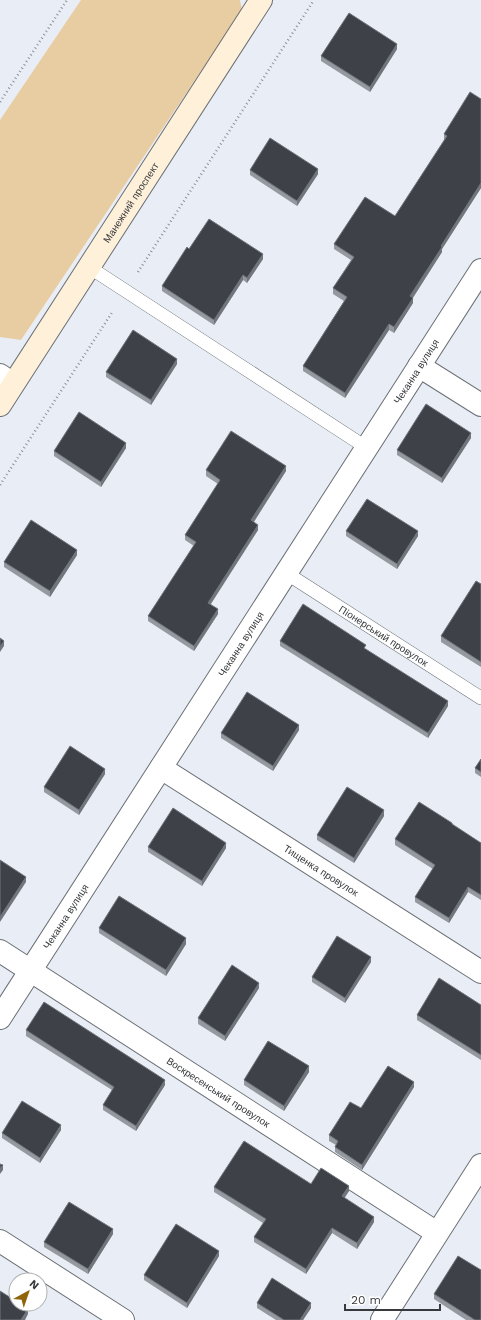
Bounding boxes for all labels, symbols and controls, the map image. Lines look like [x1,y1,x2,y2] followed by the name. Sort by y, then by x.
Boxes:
[101,160,161,245] street label: Манежний проспект
[391,337,441,406] street label: Чеканна вулиця
[337,603,430,669] street label: Пiонерський провулок
[216,609,266,678] street label: Чеканна вулиця
[282,843,361,899] street label: Тищенка провулок
[41,882,91,951] street label: Чеканна вулиця
[165,1055,272,1130] street label: Воскресенський провулок
[8,1272,48,1312] north arrow
[27,1277,41,1292] text: N
[345,1286,440,1312] scale bar
[351,1293,381,1307] text: 20 m

